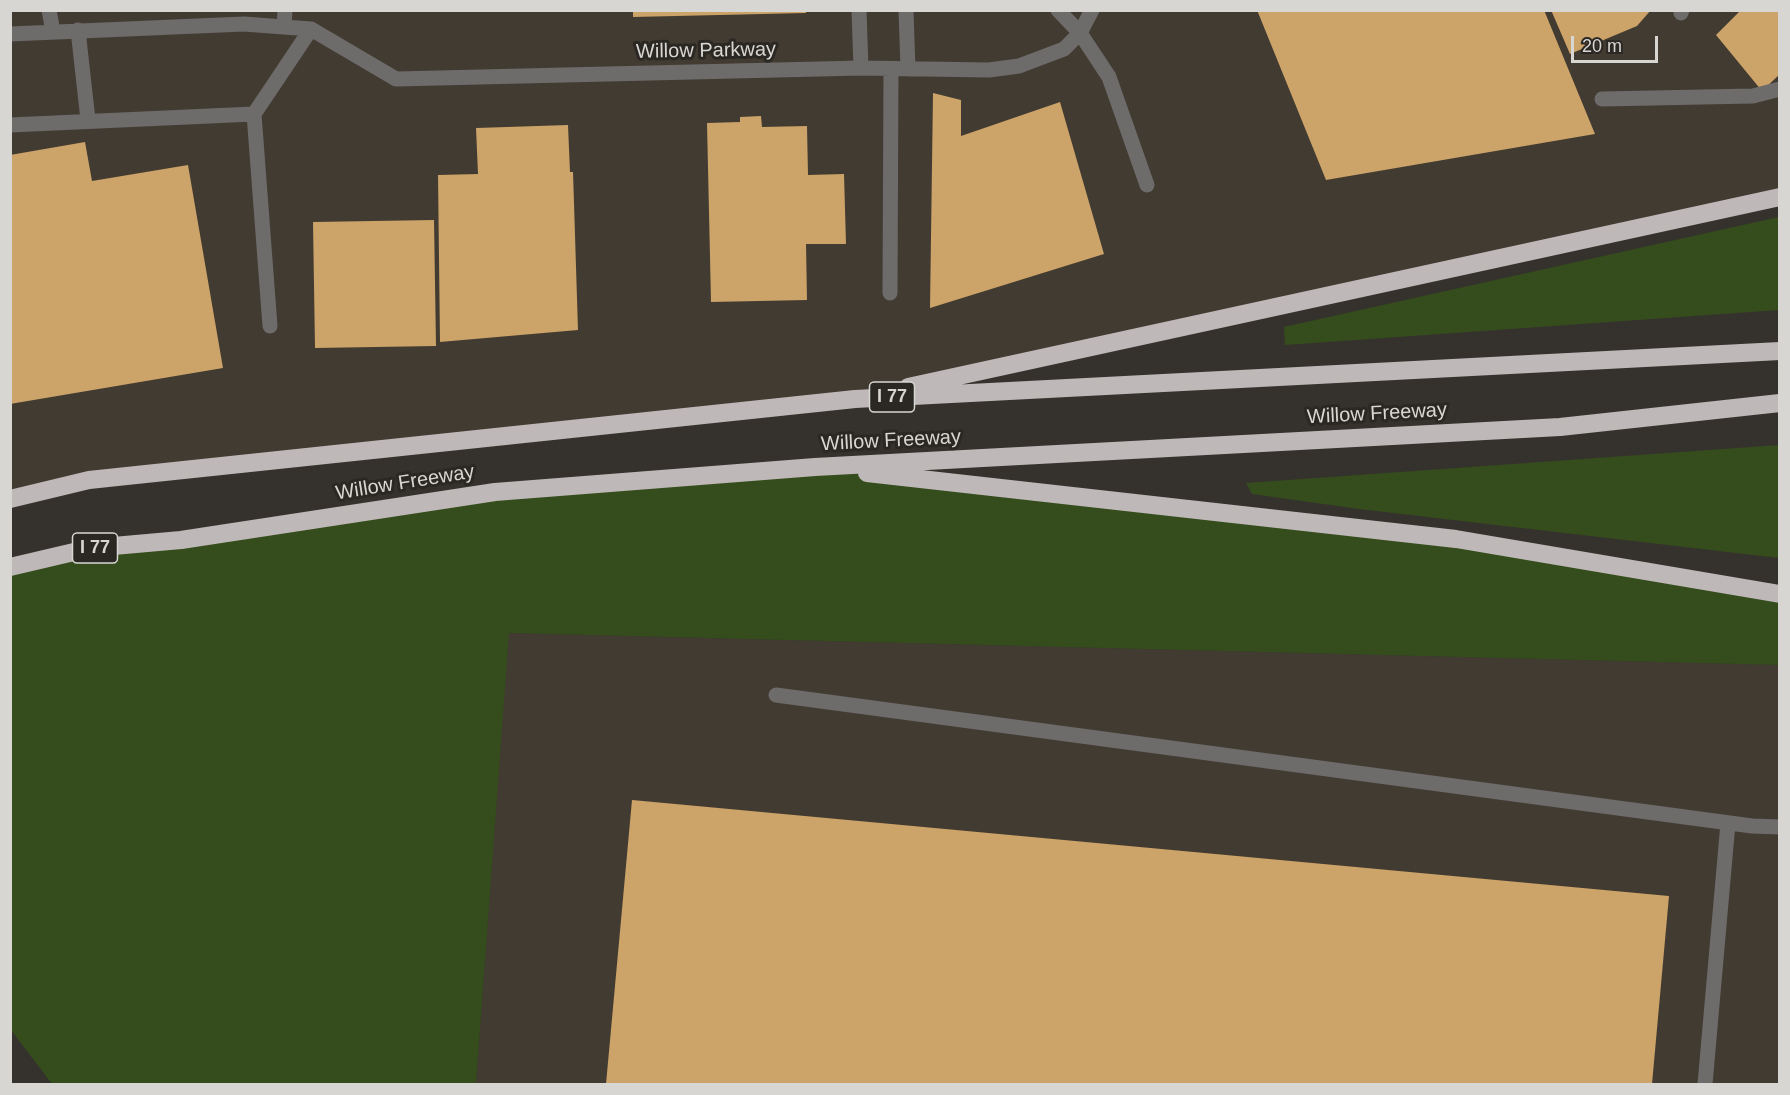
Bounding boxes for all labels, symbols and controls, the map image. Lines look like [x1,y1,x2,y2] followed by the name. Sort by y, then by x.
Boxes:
[1574,24,1661,62] scale bar
[1582,36,1622,56] text: 20 m
[636,38,776,64] street label: Willow Parkway
[870,382,914,412] road number: I 77
[1306,398,1448,430] street label: Willow Freeway
[820,425,962,457] street label: Willow Freeway
[334,460,476,506] street label: Willow Freeway
[72,533,118,563] road number: I 77

